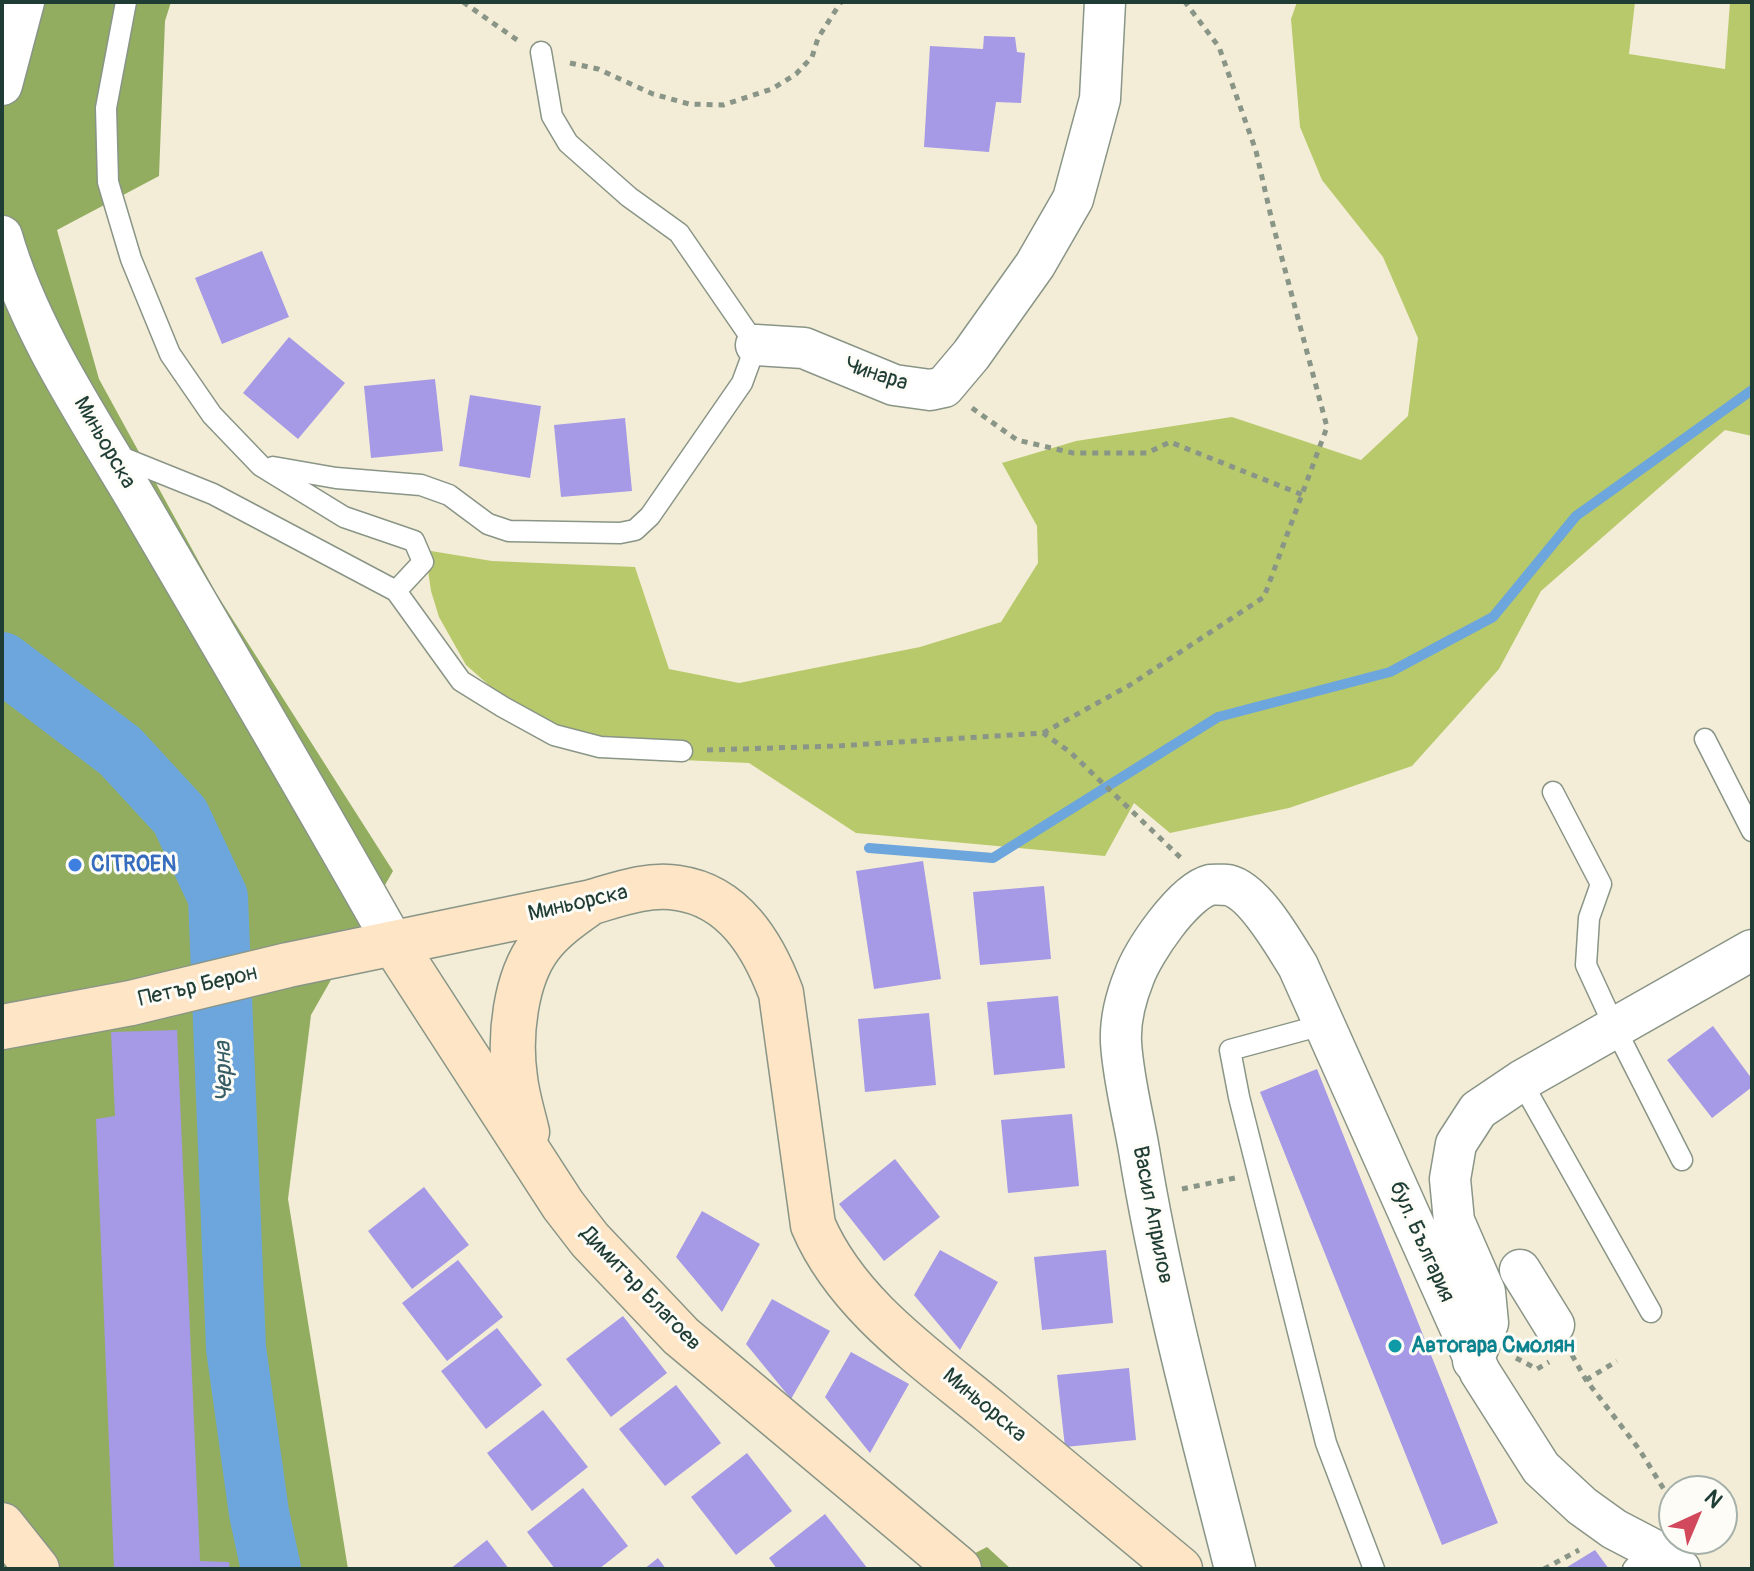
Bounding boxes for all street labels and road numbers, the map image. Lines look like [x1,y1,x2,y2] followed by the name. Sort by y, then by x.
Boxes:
[841,352,911,398] street label: Чинара
[67,392,141,494] street label: Миньорска
[525,880,631,928] street label: Миньорска
[136,961,260,1013] street label: Петър Берон
[1126,1144,1178,1286] street label: Васил Априлов
[1383,1177,1459,1307] street label: бул. България
[574,1221,706,1357] street label: Димитър Благоев
[937,1363,1031,1449] street label: Миньорска

